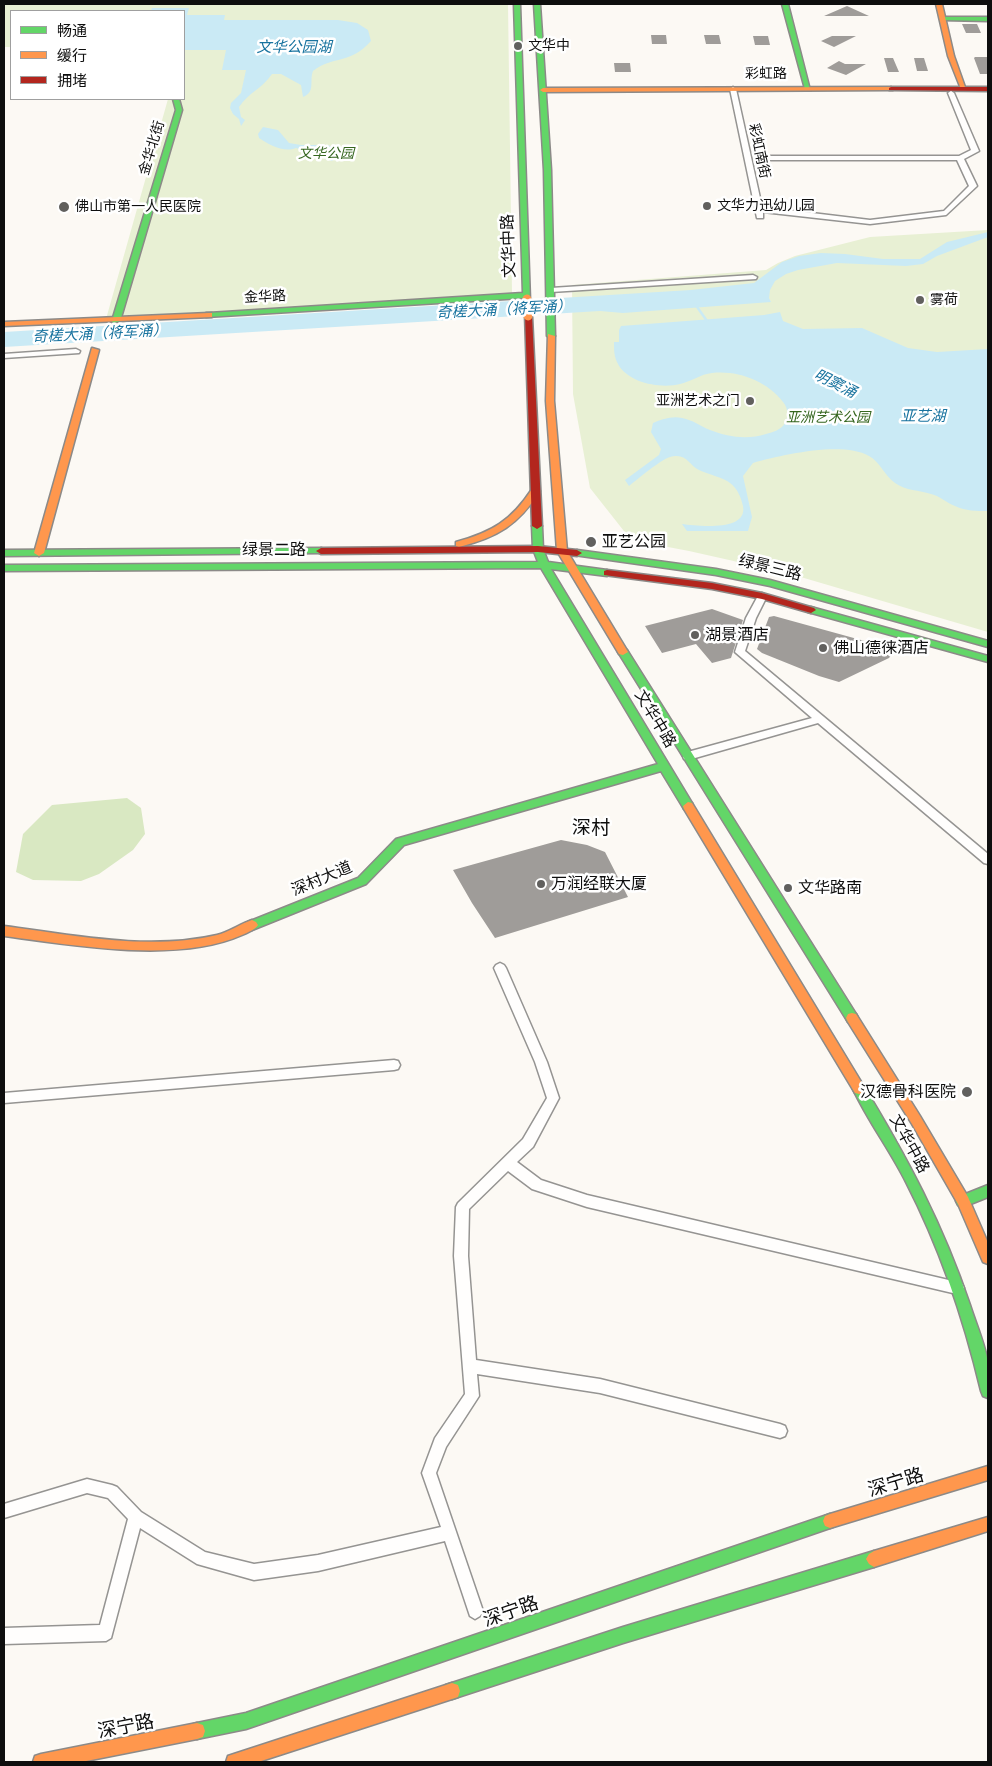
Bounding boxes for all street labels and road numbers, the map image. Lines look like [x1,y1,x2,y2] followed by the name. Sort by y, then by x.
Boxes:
[745,66,787,82] street label: 彩虹路
[136,119,168,177] street label: 金华北街
[745,122,773,180] street label: 彩虹南街
[498,214,520,278] street label: 文华中路
[244,288,286,306] street label: 金华路
[242,540,306,560] street label: 绿景二路
[737,551,803,585] street label: 绿景三路
[630,687,680,751] street label: 文华中路
[289,858,355,900] street label: 深村大道
[885,1111,933,1177] street label: 文华中路
[865,1464,927,1502] street label: 深宁路
[480,1592,542,1632] street label: 深宁路
[96,1710,156,1744] street label: 深宁路

